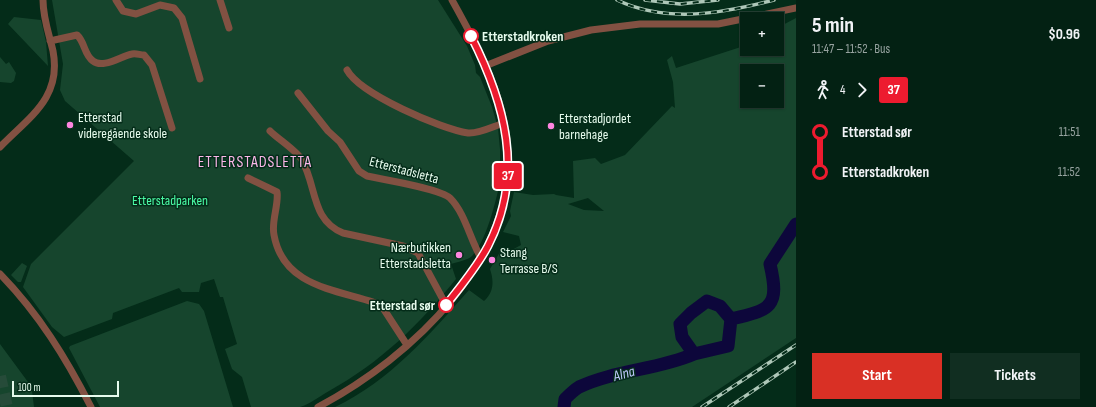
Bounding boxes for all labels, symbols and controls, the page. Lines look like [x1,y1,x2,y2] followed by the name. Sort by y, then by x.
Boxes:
[740,12,784,108] map controls
[740,12,784,56] button: +
[812,12,854,39] text: 5 min
[1048,25,1080,44] text: $0.96
[463,28,479,44] marker: Etterstadkroken
[482,28,563,45] place label: Etterstadkroken
[812,41,890,57] text: 11:47 – 11:52 · Bus
[740,64,784,108] button: −
[812,79,834,101] icon: walk
[851,79,873,101] icon: forward
[887,81,900,98] text: 37
[840,82,845,98] text: 4
[78,109,167,142] place label: Etterstad videregående skole
[559,110,631,143] place label: Etterstadjordet barnehage
[65,120,75,130] marker: Etterstad videregående skole
[546,121,556,131] marker: Etterstadjordet barnehage
[842,123,912,142] text: Etterstad sør
[1059,124,1080,140] text: 11:51
[198,153,312,172] district label: ETTERSTADSLETTA
[367,153,441,187] street label: Etterstadsletta
[490,163,526,189] line badge: 37
[842,163,929,182] text: Etterstadkroken
[1058,164,1080,180] text: 11:52
[502,167,514,184] text: 37
[132,192,208,209] park label: Etterstadparken
[380,239,451,272] place label: Nærbutikken Etterstadsletta
[500,244,558,277] place label: Stang Terrasse B/S
[454,250,464,260] marker: Nærbutikken Etterstadsletta
[487,255,497,265] marker: Stang Terrasse B/S
[370,297,436,314] place label: Etterstad sør
[438,297,454,313] marker: Etterstad sør
[812,353,942,399] button: Start
[950,353,1080,399] button: Tickets
[610,362,637,386] water label: Alna
[12,379,119,398] scale bar
[18,381,40,394] text: 100 m

